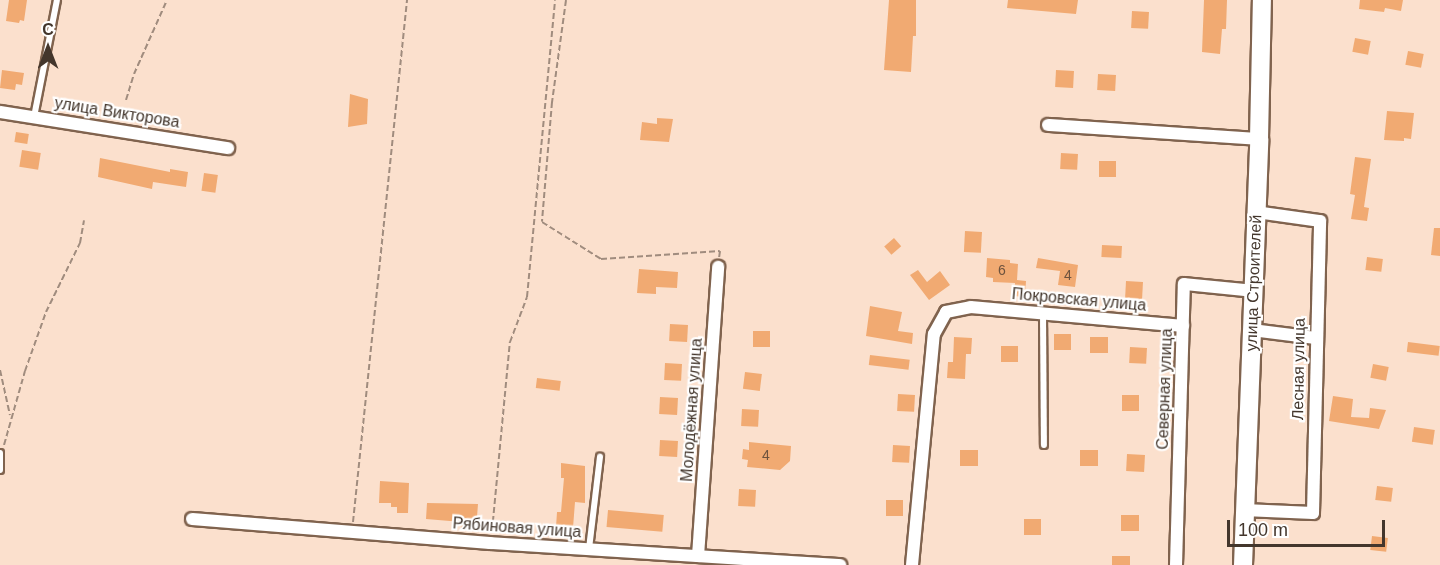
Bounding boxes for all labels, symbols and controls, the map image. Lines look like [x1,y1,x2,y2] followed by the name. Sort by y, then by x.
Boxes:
[18,18,78,78] north arrow
[42,21,54,38] text: С
[53,94,181,132] street label: улица Викторова
[1242,214,1266,352] street label: улица Строителей
[998,262,1006,278] house number: 6
[1064,267,1072,283] house number: 4
[1011,285,1147,315] street label: Покровская улица
[1289,318,1309,420] street label: Лесная улица
[1153,328,1177,450] street label: Северная улица
[677,338,707,482] street label: Молодёжная улица
[762,447,770,463] house number: 4
[1230,508,1388,546] scale bar
[452,514,582,542] street label: Рябиновая улица
[1238,520,1288,540] text: 100 m

